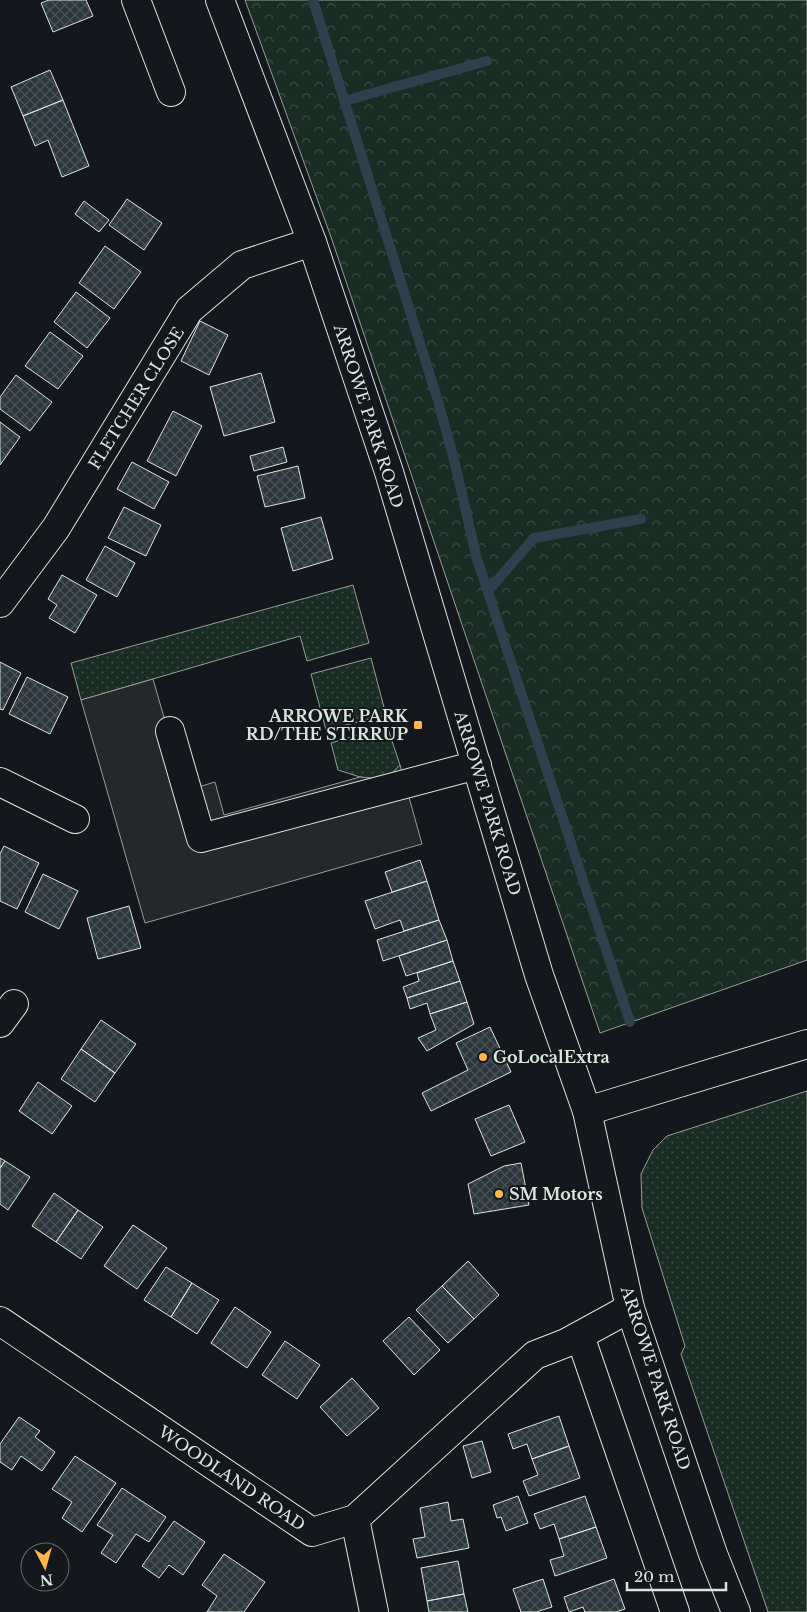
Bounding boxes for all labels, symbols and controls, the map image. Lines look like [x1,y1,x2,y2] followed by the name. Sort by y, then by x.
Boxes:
[329,321,408,510] street label: ARROWE PARK ROAD
[84,323,188,473] street label: FLETCHER CLOSE
[246,706,409,744] place label: ARROWE PARK RD/THE STIRRUP
[450,707,526,898] street label: ARROWE PARK ROAD
[412,719,424,731] marker: ARROWE PARK RD/THE STIRRUP
[493,1047,610,1067] place label: GoLocalExtra
[477,1051,489,1063] marker: GoLocalExtra
[509,1184,603,1204] place label: SM Motors
[493,1188,505,1200] marker: SM Motors
[616,1283,695,1472] street label: ARROWE PARK ROAD
[154,1421,309,1535] street label: WOODLAND ROAD
[20,1542,70,1592] north arrow
[627,1560,726,1592] scale bar
[634,1567,674,1586] text: 20 m
[39,1570,54,1590] text: N

